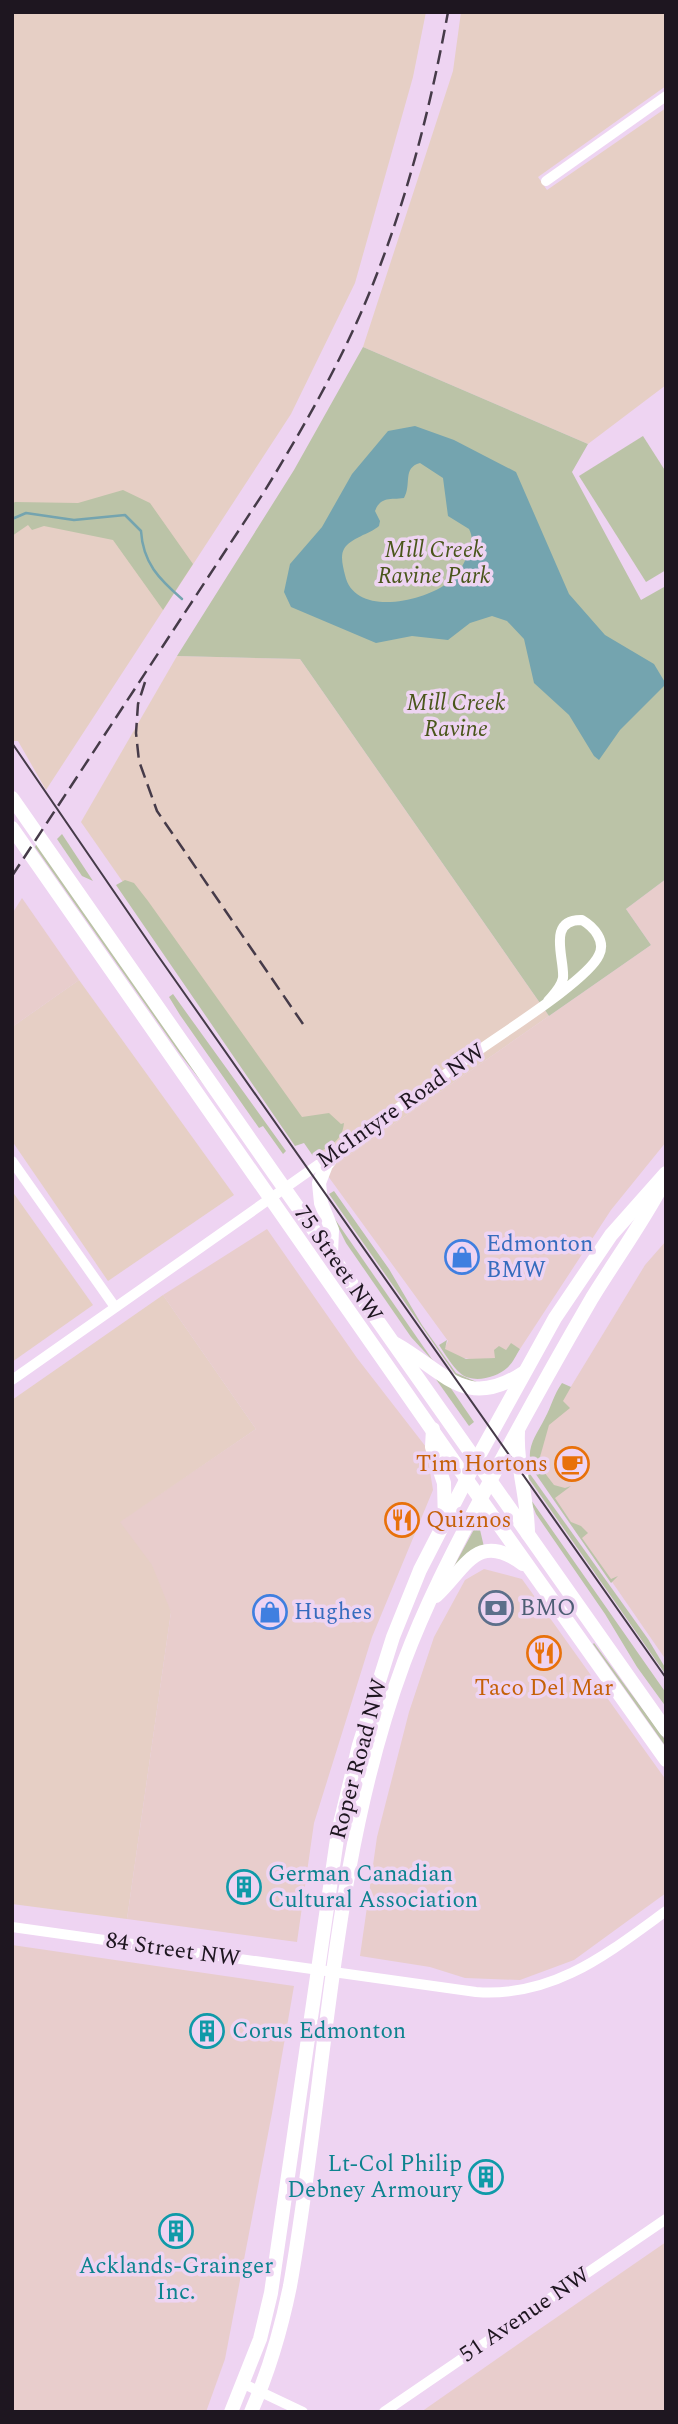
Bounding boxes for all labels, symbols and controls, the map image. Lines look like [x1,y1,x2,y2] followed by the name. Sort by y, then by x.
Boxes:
[377,533,491,594] park label: Mill Creek Ravine Park
[406,686,506,747] park label: Mill Creek Ravine
[309,1034,493,1177] street label: McIntyre Road NW
[285,1198,391,1330] street label: 75 Street NW
[486,1227,593,1288] place label: Edmonton BMW
[443,1238,481,1276] shop icon: Edmonton BMW
[553,1445,591,1483] cafe icon: Tim Hortons
[416,1447,548,1482] place label: Tim Hortons
[383,1501,421,1539] restaurant icon: Quiznos
[426,1503,512,1538] place label: Quiznos
[477,1589,515,1627] bank icon: BMO
[520,1591,576,1626] place label: BMO
[251,1593,289,1631] shop icon: Hughes
[294,1595,372,1630] place label: Hughes
[525,1634,563,1672] restaurant icon: Taco Del Mar
[475,1671,613,1706] place label: Taco Del Mar
[321,1674,397,1843] street label: Roper Road NW
[268,1857,478,1918] place label: German Canadian Cultural Association
[225,1868,263,1906] building icon: German Canadian Cultural Association
[103,1923,243,1977] street label: 84 Street NW
[188,2012,226,2050] building icon: Corus Edmonton
[232,2014,406,2049] place label: Corus Edmonton
[287,2147,463,2208] place label: Lt-Col Philip Debney Armoury
[467,2158,505,2196] building icon: Lt-Col Philip Debney Armoury
[157,2212,195,2250] building icon: Acklands-Grainger Inc.
[79,2249,273,2310] place label: Acklands-Grainger Inc.
[453,2258,598,2372] street label: 51 Avenue NW

